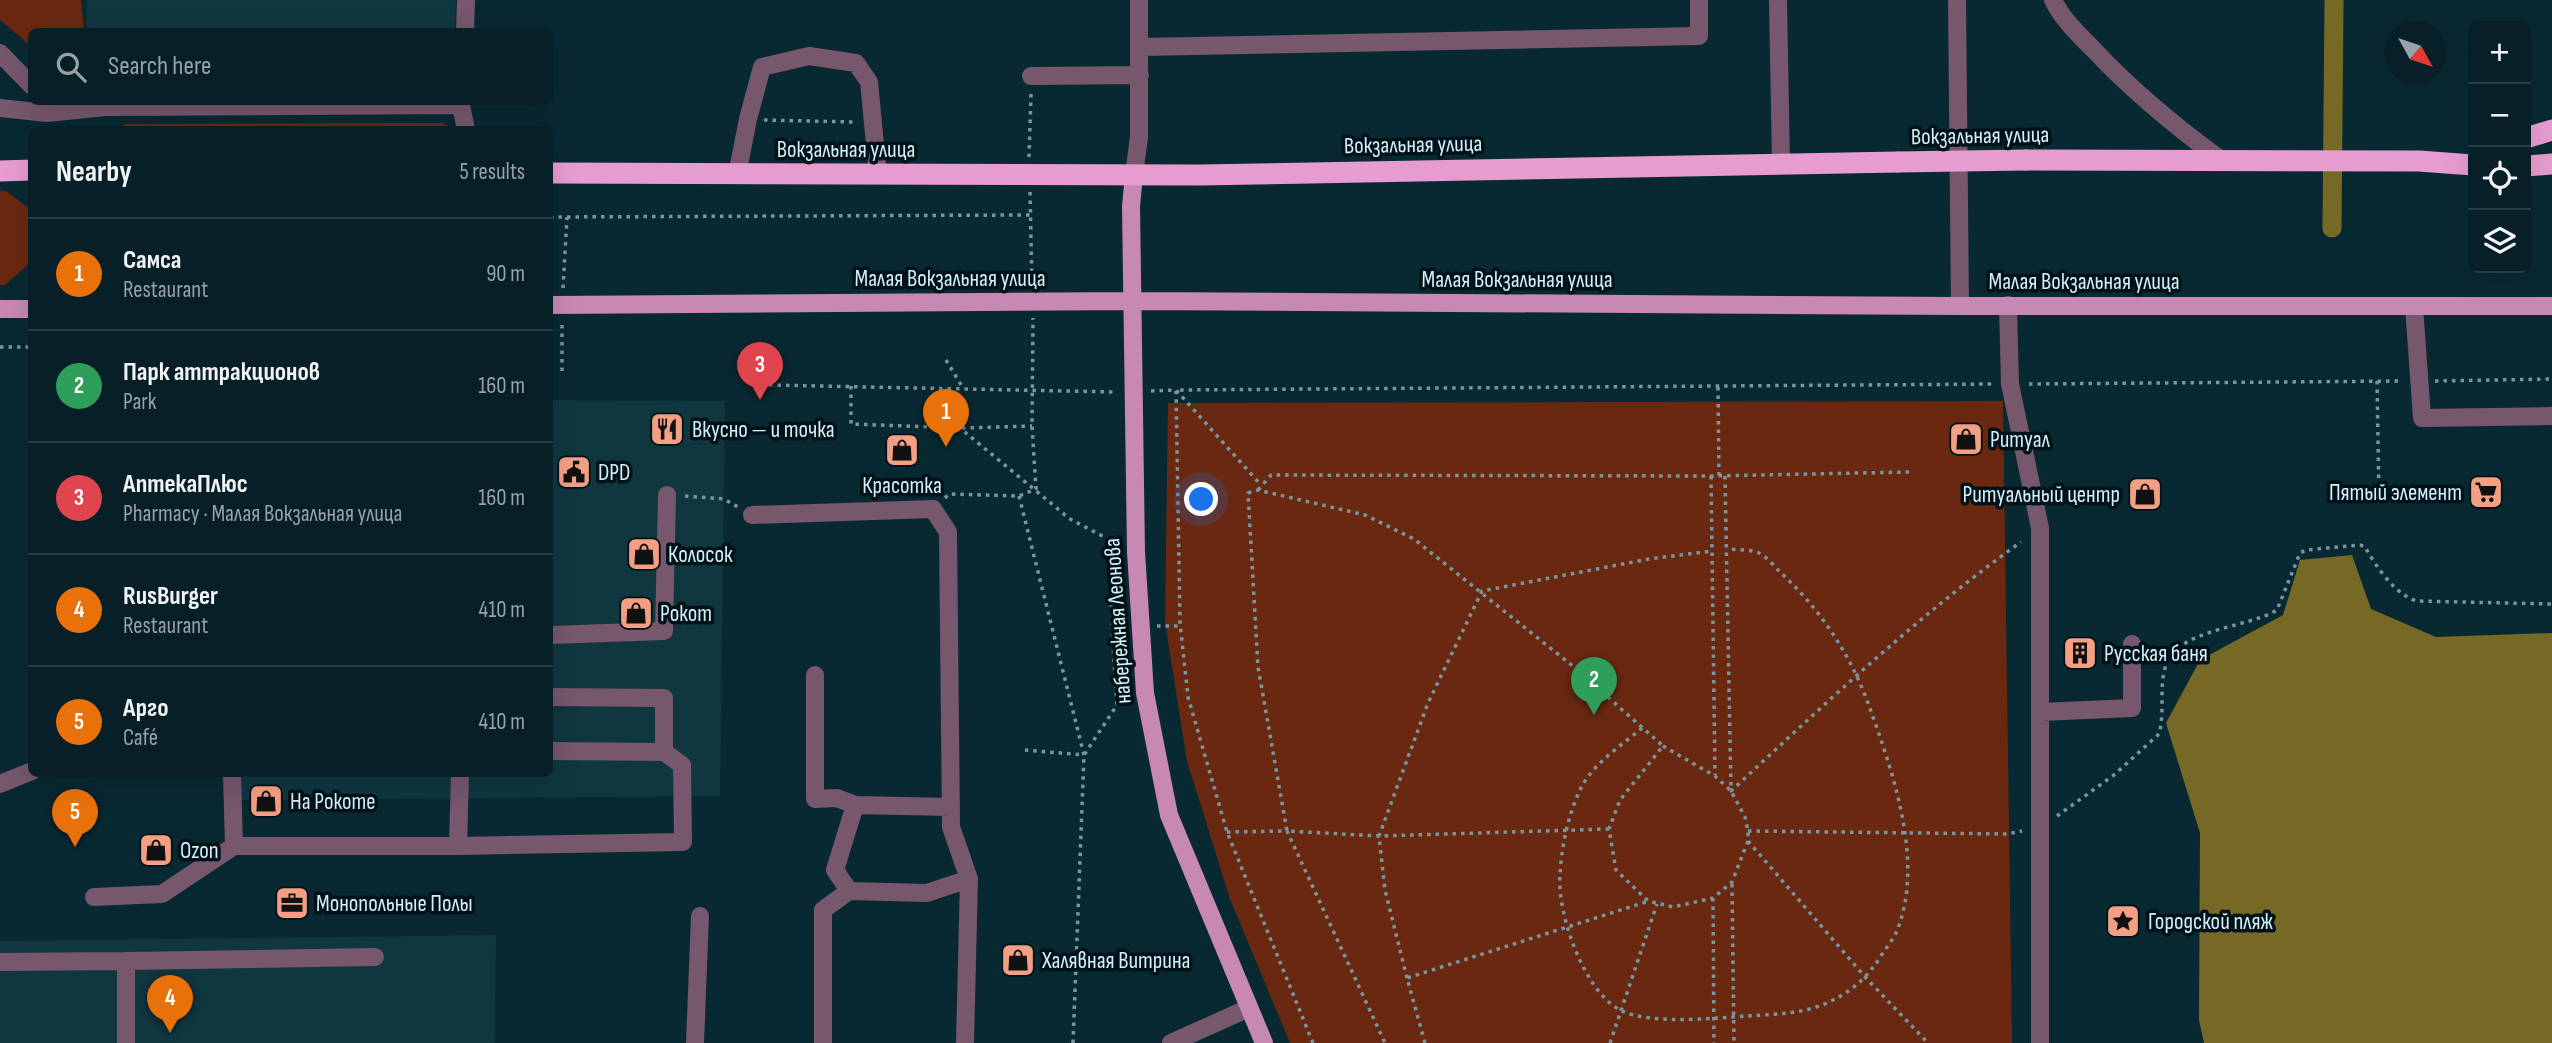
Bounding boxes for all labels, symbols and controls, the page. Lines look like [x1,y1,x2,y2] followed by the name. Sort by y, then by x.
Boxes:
[2384,21,2447,84] north arrow
[2468,21,2531,273] map controls
[2468,21,2531,84] button: +
[28,28,553,105] search box
[52,48,90,86] icon: search
[108,51,211,82] text: Search here
[2468,84,2531,147] button: −
[1911,121,2050,151] street label: Вокзальная улица
[1344,130,1483,160] street label: Вокзальная улица
[777,136,915,164] street label: Вокзальная улица
[2468,147,2531,210] button: locate
[56,154,132,190] text: Nearby
[459,158,525,186] text: 5 results
[2468,210,2531,273] button: layers
[123,245,182,276] text: Самса
[74,260,84,288] text: 1
[486,260,525,288] text: 90 m
[855,265,1046,293] street label: Малая Вокзальная улица
[1422,266,1613,294] street label: Малая Вокзальная улица
[1989,268,2180,296] street label: Малая Вокзальная улица
[123,276,208,304] text: Restaurant
[737,342,783,400] pin: 3
[123,357,320,388] text: Парк аттракционов
[74,372,84,400] text: 2
[478,372,525,400] text: 160 m
[123,388,157,416] text: Park
[923,389,969,447] pin: 1
[648,410,686,448] restaurant icon: Вкусно — и точка
[692,416,835,444] place label: Вкусно — и точка
[1947,420,1985,458] shop icon: Ритуал
[1990,426,2051,454] place label: Ритуал
[883,431,921,469] shop icon: Красотка
[555,453,593,491] public building icon: DPD
[598,459,630,487] place label: DPD
[123,469,248,500] text: АптекаПлюс
[862,472,942,500] place label: Красотка
[2467,473,2505,511] supermarket icon: Пятый элемент
[2126,475,2164,513] shop icon: Ритуальный центр
[2329,479,2462,507] place label: Пятый элемент
[1963,481,2120,509] place label: Ритуальный центр
[1184,482,1218,516] your location
[74,484,84,512] text: 3
[478,484,525,512] text: 160 m
[123,500,402,528] text: Pharmacy · Малая Вокзальная улица
[625,535,663,573] shop icon: Колосок
[1098,537,1138,705] street label: набережная Леонова
[668,541,733,569] place label: Колосок
[123,581,218,612] text: RusBurger
[617,594,655,632] shop icon: Рокот
[74,596,84,624] text: 4
[479,596,525,624] text: 410 m
[660,600,712,628] place label: Рокот
[123,612,208,640] text: Restaurant
[2061,634,2099,672] building icon: Русская баня
[2104,640,2208,668] place label: Русская баня
[1571,657,1617,715] pin: 2
[123,693,169,724] text: Арго
[74,708,84,736] text: 5
[479,708,525,736] text: 410 m
[123,724,158,752] text: Café
[247,782,285,820] shop icon: На Рокоте
[290,788,375,816] place label: На Рокоте
[52,789,98,847] pin: 5
[137,831,175,869] shop icon: Ozon
[180,837,219,865] place label: Ozon
[273,884,311,922] office icon: Монопольные Полы
[316,890,473,918] place label: Монопольные Полы
[2104,902,2142,940] place icon: Городской пляж
[2148,908,2273,936] place label: Городской пляж
[999,941,1037,979] shop icon: Халявная Витрина
[1041,947,1190,975] place label: Халявная Витрина
[147,975,193,1033] pin: 4

